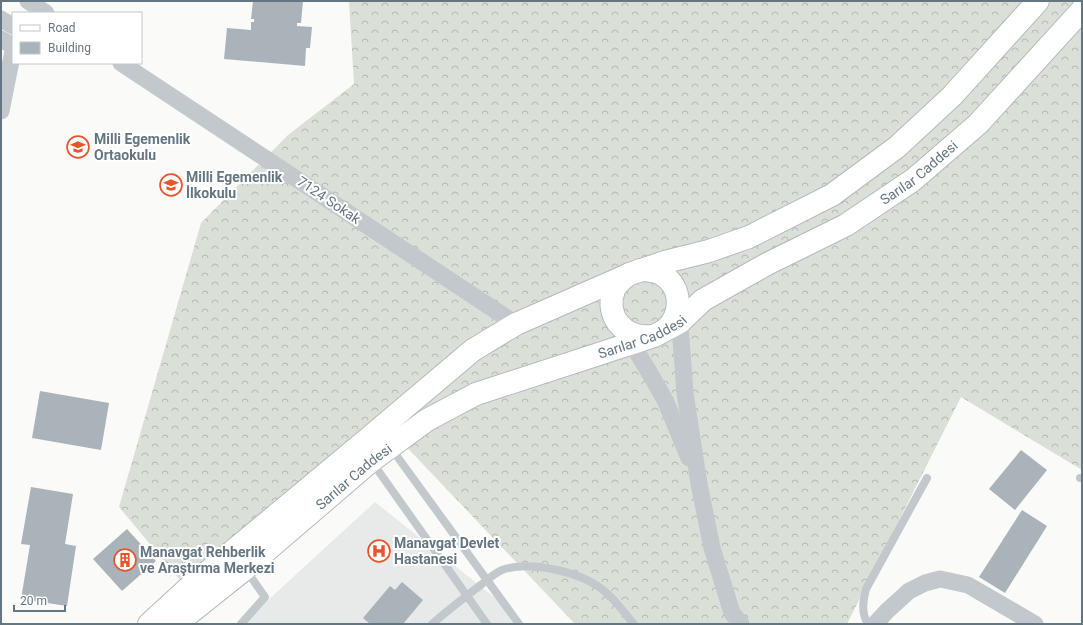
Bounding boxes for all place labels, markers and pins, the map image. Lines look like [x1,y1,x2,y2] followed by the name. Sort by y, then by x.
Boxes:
[94,131,191,163] place label: Milli Egemenlik Ortaokulu
[65,134,91,160] school or university icon: Milli Egemenlik Ortaokulu
[186,169,283,201] place label: Milli Egemenlik İlkokulu
[158,172,184,198] school or university icon: Milli Egemenlik İlkokulu
[394,535,500,567] place label: Manavgat Devlet Hastanesi
[366,538,392,564] hospital icon: Manavgat Devlet Hastanesi
[140,544,275,576] place label: Manavgat Rehberlik ve Araştırma Merkezi
[112,547,138,573] building icon: Manavgat Rehberlik ve Araştırma Merkezi

